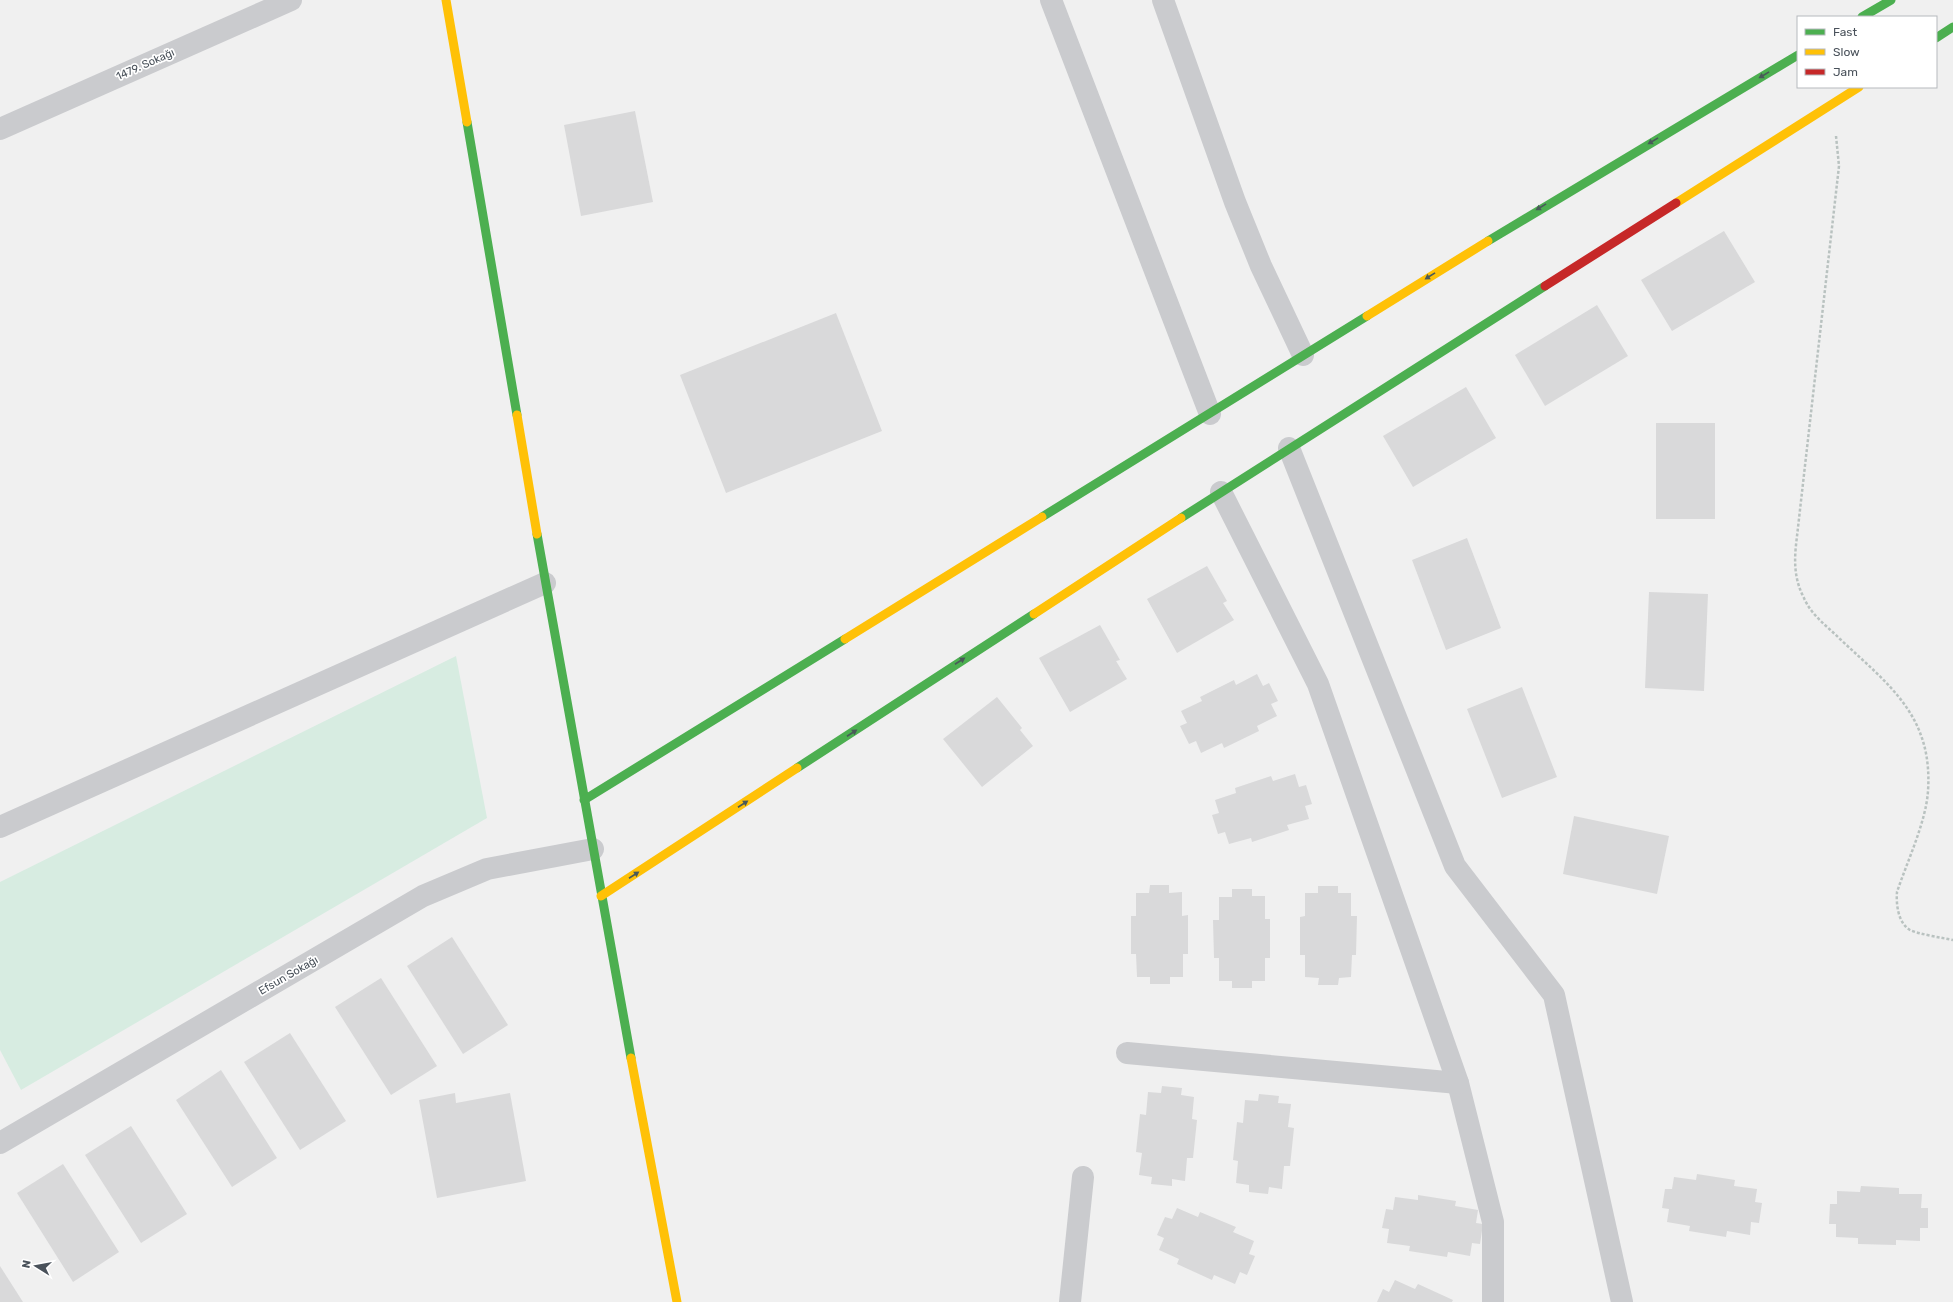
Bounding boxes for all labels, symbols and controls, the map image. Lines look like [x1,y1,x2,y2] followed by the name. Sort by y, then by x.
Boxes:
[1797,16,1937,88] legend
[1833,25,1857,39] text: Fast
[1833,45,1860,59] text: Slow
[114,46,176,83] street label: 1479. Sokağı
[1833,65,1858,79] text: Jam
[1758,71,1770,78] one-way arrow
[1648,137,1658,145] one-way arrow
[1535,204,1547,211] one-way arrow
[1425,272,1436,280] one-way arrow
[955,658,966,665] one-way arrow
[846,729,857,736] one-way arrow
[737,800,749,807] one-way arrow
[628,871,640,878] one-way arrow
[256,953,320,998] street label: Efsun Sokağı
[16,1246,56,1286] north arrow
[20,1259,34,1269] text: N

